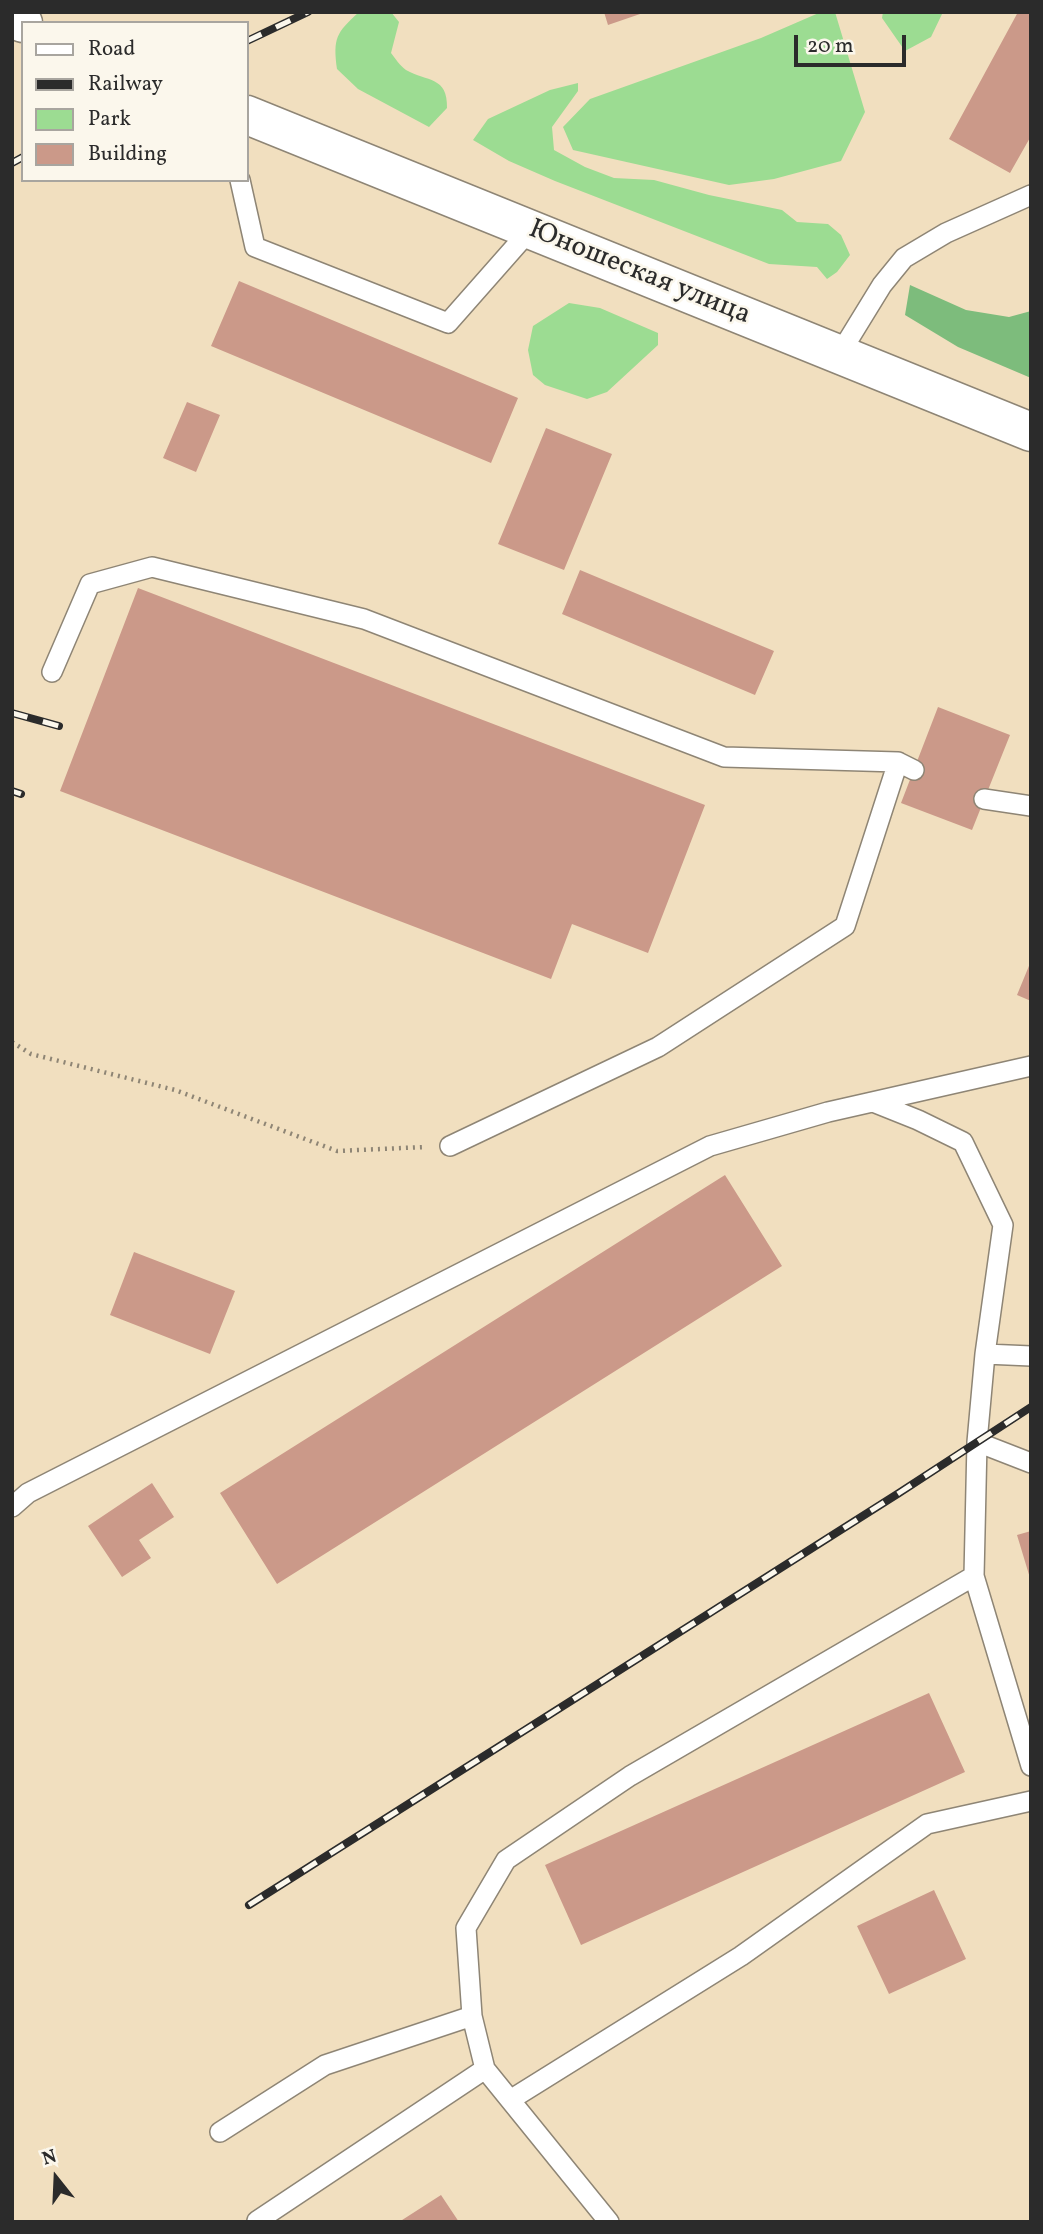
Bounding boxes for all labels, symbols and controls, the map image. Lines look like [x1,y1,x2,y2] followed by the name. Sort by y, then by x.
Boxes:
[21,21,248,182] legend
[798,21,910,65] scale bar
[807,32,853,61] text: 20 m
[88,35,135,64] text: Road
[88,70,163,99] text: Railway
[88,105,131,134] text: Park
[88,140,167,169] text: Building
[523,214,755,334] street label: Юношеская улица
[21,2143,91,2213] north arrow
[39,2144,60,2173] text: N

